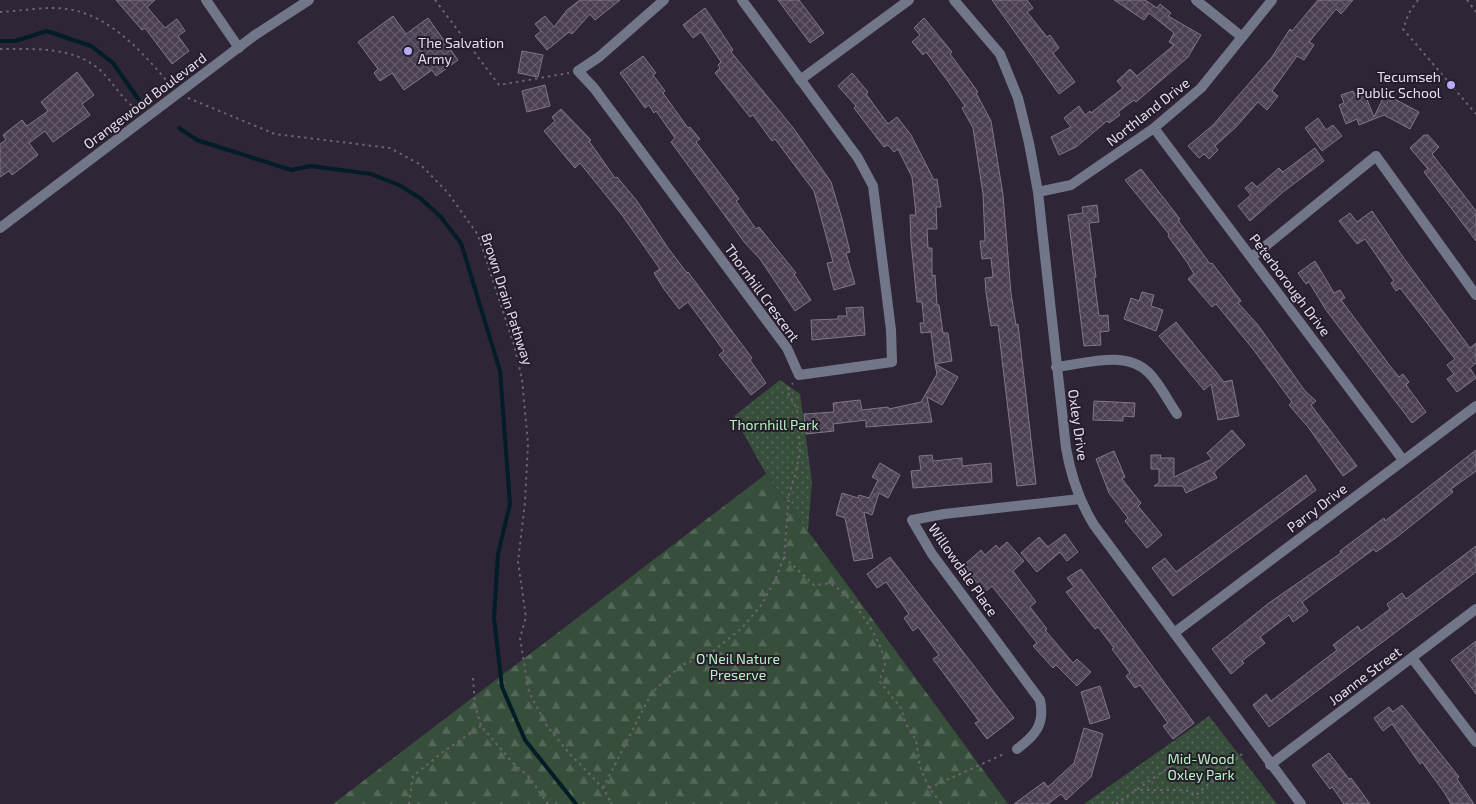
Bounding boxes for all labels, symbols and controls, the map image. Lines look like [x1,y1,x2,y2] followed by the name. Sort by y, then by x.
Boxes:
[418,34,504,67] place label: The Salvation Army
[402,45,414,57] marker: The Salvation Army
[80,49,209,152] street label: Orangewood Boulevard
[1356,68,1442,101] place label: Tecumseh Public School
[1103,74,1193,149] street label: Northland Drive
[1445,79,1457,91] marker: Tecumseh Public School
[1246,230,1334,339] street label: Peterborough Drive
[478,231,537,368] street label: Brown Drain Pathway
[721,241,804,345] street label: Thornhill Crescent
[1065,388,1092,462] street label: Oxley Drive
[729,416,819,433] park label: Thornhill Park
[1283,480,1350,536] street label: Parry Drive
[925,520,1002,619] street label: Willowdale Place
[1325,643,1404,708] street label: Joanne Street
[696,650,780,683] park label: O'Neil Nature Preserve
[1167,750,1235,783] park label: Mid-Wood Oxley Park

